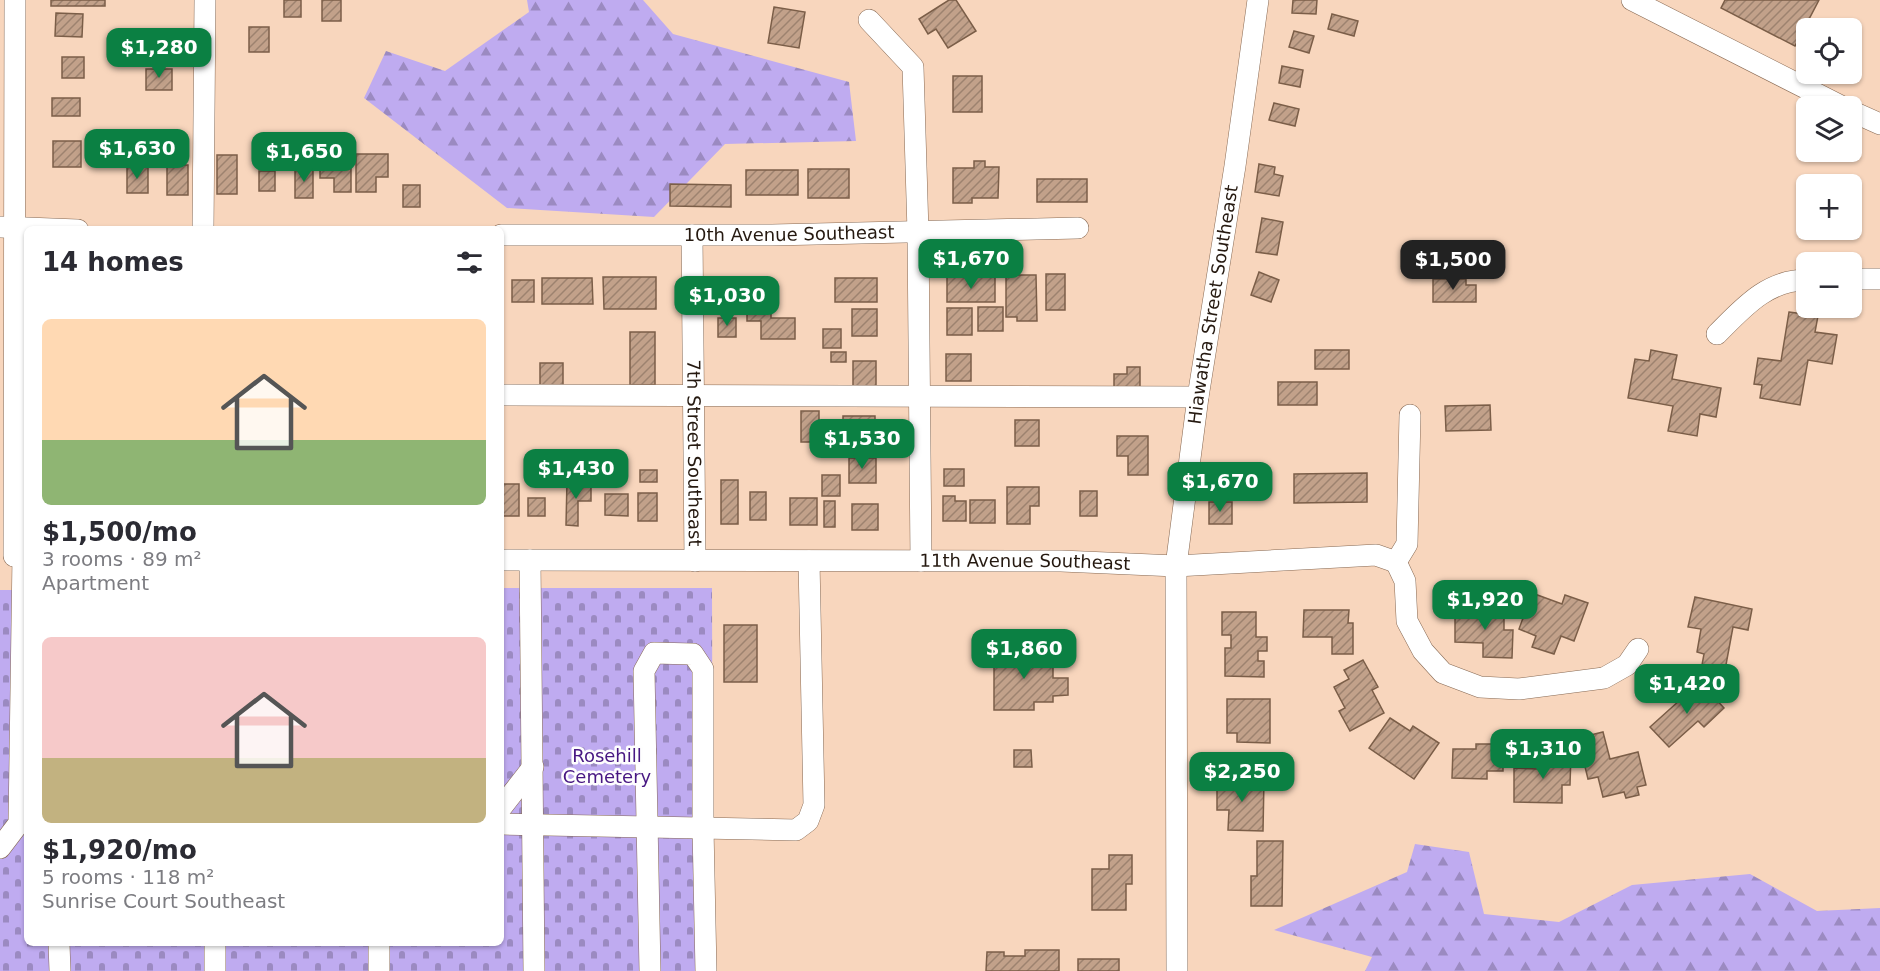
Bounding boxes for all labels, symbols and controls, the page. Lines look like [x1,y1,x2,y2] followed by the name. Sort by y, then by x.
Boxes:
[1796,18,1862,318] map controls
[1796,18,1862,84] button: locate
[110,28,208,79] pin: $1,280
[120,35,198,59] text: $1,280
[1796,96,1862,162] button: layers
[88,129,186,180] pin: $1,630
[255,132,353,183] pin: $1,650
[98,136,176,160] text: $1,630
[265,139,343,163] text: $1,650
[1796,174,1862,240] button: +
[1184,183,1242,425] street label: Hiawatha Street Southeast
[684,221,895,245] street label: 10th Avenue Southeast
[922,239,1020,290] pin: $1,670
[1404,240,1502,291] pin: $1,500
[453,246,486,279] icon: filters
[932,246,1010,270] text: $1,670
[42,247,184,277] text: 14 homes
[1414,247,1492,271] text: $1,500
[1796,252,1862,318] button: −
[678,276,776,327] pin: $1,030
[688,283,766,307] text: $1,030
[210,358,318,466] icon: home
[683,359,706,547] street label: 7th Street Southeast
[813,419,911,470] pin: $1,530
[823,426,901,450] text: $1,530
[527,449,625,500] pin: $1,430
[537,456,615,480] text: $1,430
[1171,462,1269,513] pin: $1,670
[1181,469,1259,493] text: $1,670
[42,517,197,547] text: $1,500/mo
[42,547,202,571] text: 3 rooms · 89 m²
[920,550,1131,574] street label: 11th Avenue Southeast
[42,571,149,595] text: Apartment
[1436,580,1534,631] pin: $1,920
[1446,587,1524,611] text: $1,920
[975,629,1073,680] pin: $1,860
[985,636,1063,660] text: $1,860
[1638,664,1736,715] pin: $1,420
[1648,671,1726,695] text: $1,420
[210,676,318,784] icon: home
[1494,729,1592,780] pin: $1,310
[1504,736,1582,760] text: $1,310
[563,745,652,787] park label: Rosehill Cemetery
[1193,752,1291,803] pin: $2,250
[1203,759,1281,783] text: $2,250
[42,835,197,865] text: $1,920/mo
[42,865,214,889] text: 5 rooms · 118 m²
[42,889,285,913] text: Sunrise Court Southeast

